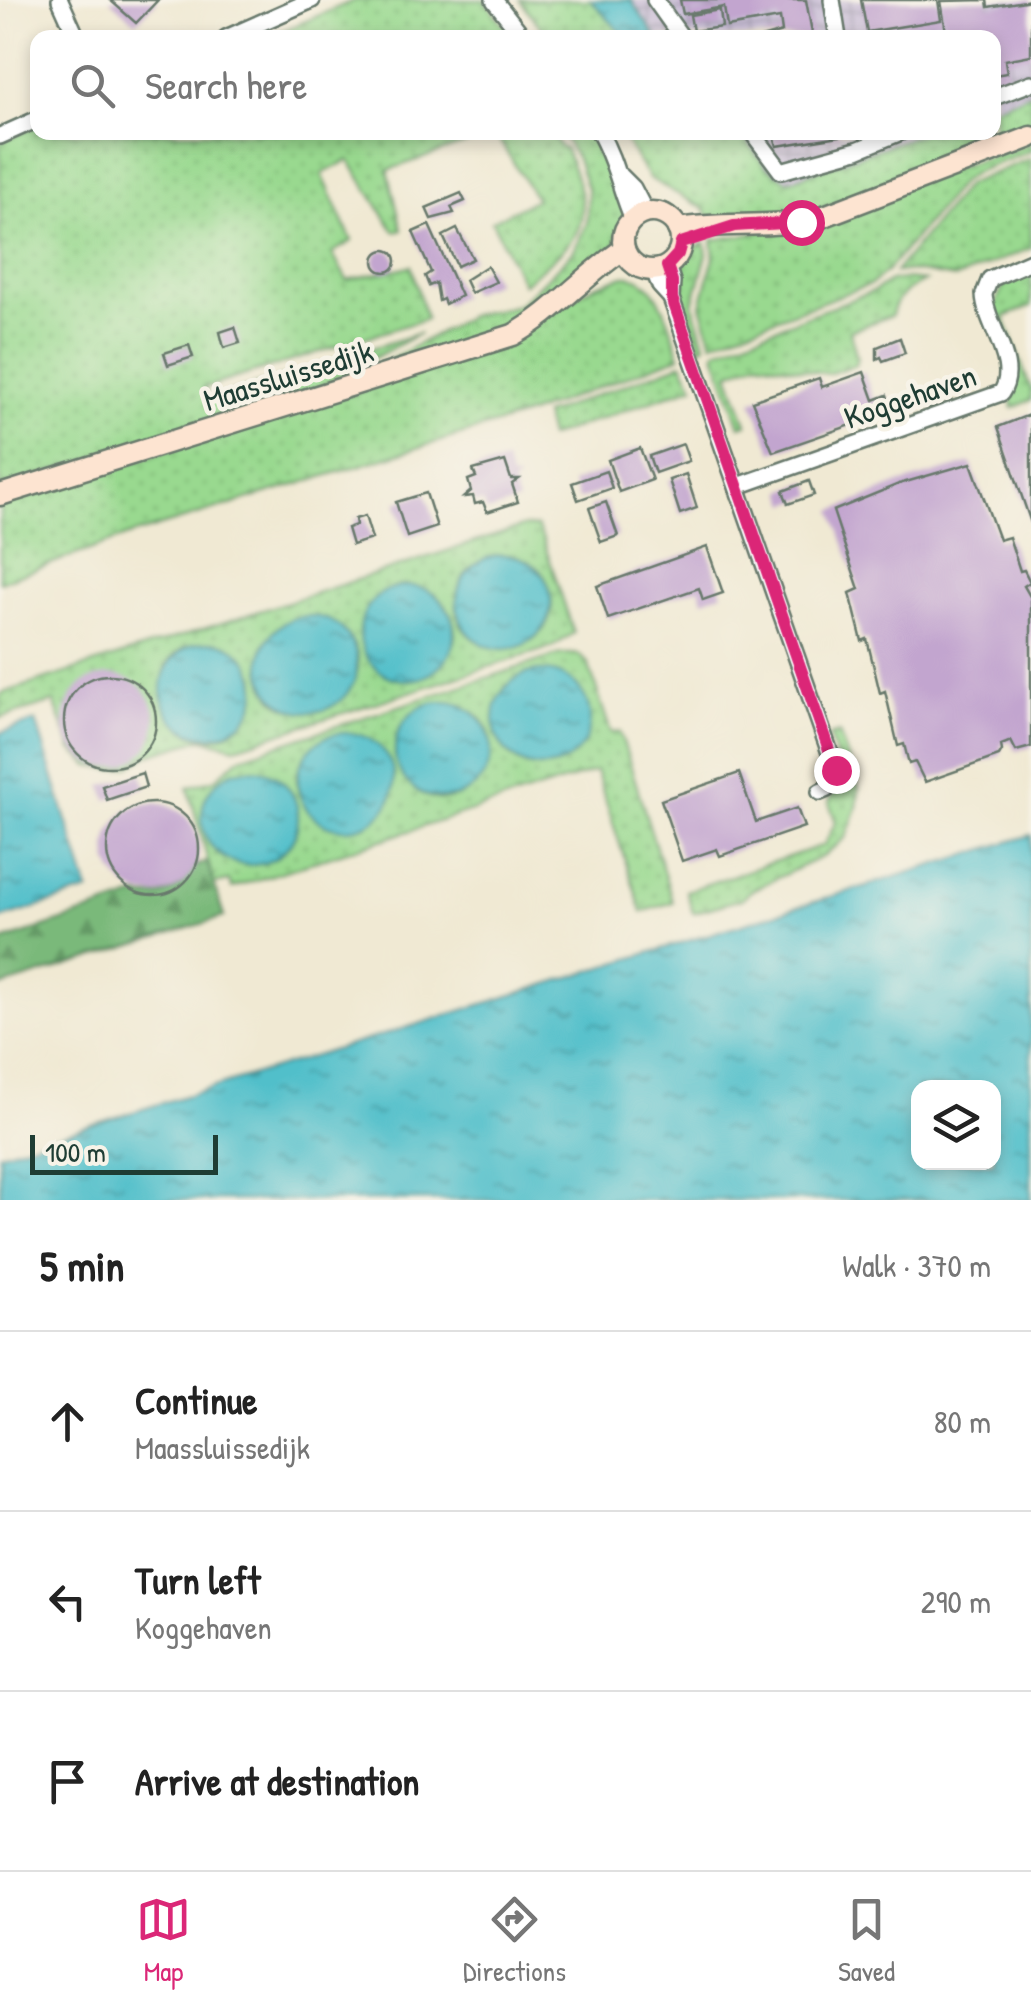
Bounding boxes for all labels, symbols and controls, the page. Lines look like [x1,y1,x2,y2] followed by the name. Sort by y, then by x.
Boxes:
[30,30,1001,140] search box
[65,58,120,113] icon: search
[145,59,307,111] text: Search here
[779,200,825,246] route start
[198,329,378,421] street label: Maassluissedijk
[838,353,982,439] street label: Koggehaven
[814,748,860,794] route end
[911,1080,1001,1170] map controls
[911,1080,1001,1170] button: layers
[30,1130,218,1174] scale bar
[45,1133,106,1171] text: 100 m
[40,1237,124,1294] text: 5 min
[842,1244,991,1287] text: Walk · 370 m
[135,1374,257,1426] text: Continue
[40,1394,95,1449] icon: ahead
[934,1400,991,1443] text: 80 m
[135,1426,310,1469] text: Maassluissedijk
[135,1554,260,1606] text: Turn left
[40,1574,95,1629] icon: left
[921,1580,991,1623] text: 290 m
[135,1606,272,1649] text: Koggehaven
[40,1754,95,1809] icon: arrive
[135,1755,419,1807] text: Arrive at destination
[136,1892,191,1990] tab: Map
[463,1892,566,1990] tab: Directions
[838,1892,895,1990] tab: Saved

